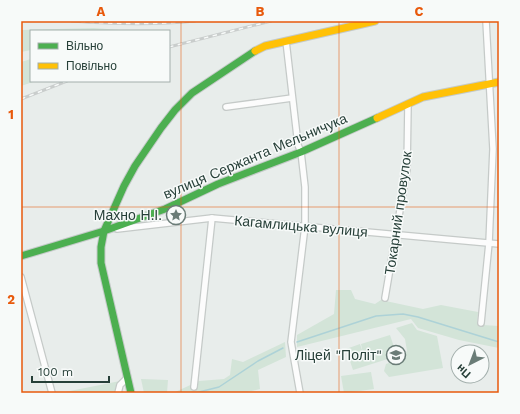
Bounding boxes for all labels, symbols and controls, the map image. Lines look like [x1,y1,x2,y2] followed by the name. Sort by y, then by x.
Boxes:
[97,4,106,19] text: A
[256,4,265,19] text: B
[415,4,424,19] text: C
[30,30,170,82] legend
[66,39,104,53] text: Вільно
[66,59,117,73] text: Повільно
[8,107,14,122] text: 1
[161,110,350,202] street label: вулиця Сержанта Мельничука
[381,149,415,276] street label: Токарний провулок
[165,204,187,226] place icon: Махно Н.І.
[94,207,162,223] place label: Махно Н.І.
[234,212,368,240] street label: Кагамлицька вулиця
[7,292,15,307] text: 2
[385,344,407,366] school or university icon: Ліцей "Політ"
[450,344,490,384] north arrow
[295,347,382,363] place label: Ліцей "Політ"
[32,358,109,384] scale bar
[454,361,473,381] text: Пн
[38,365,73,379] text: 100 m

